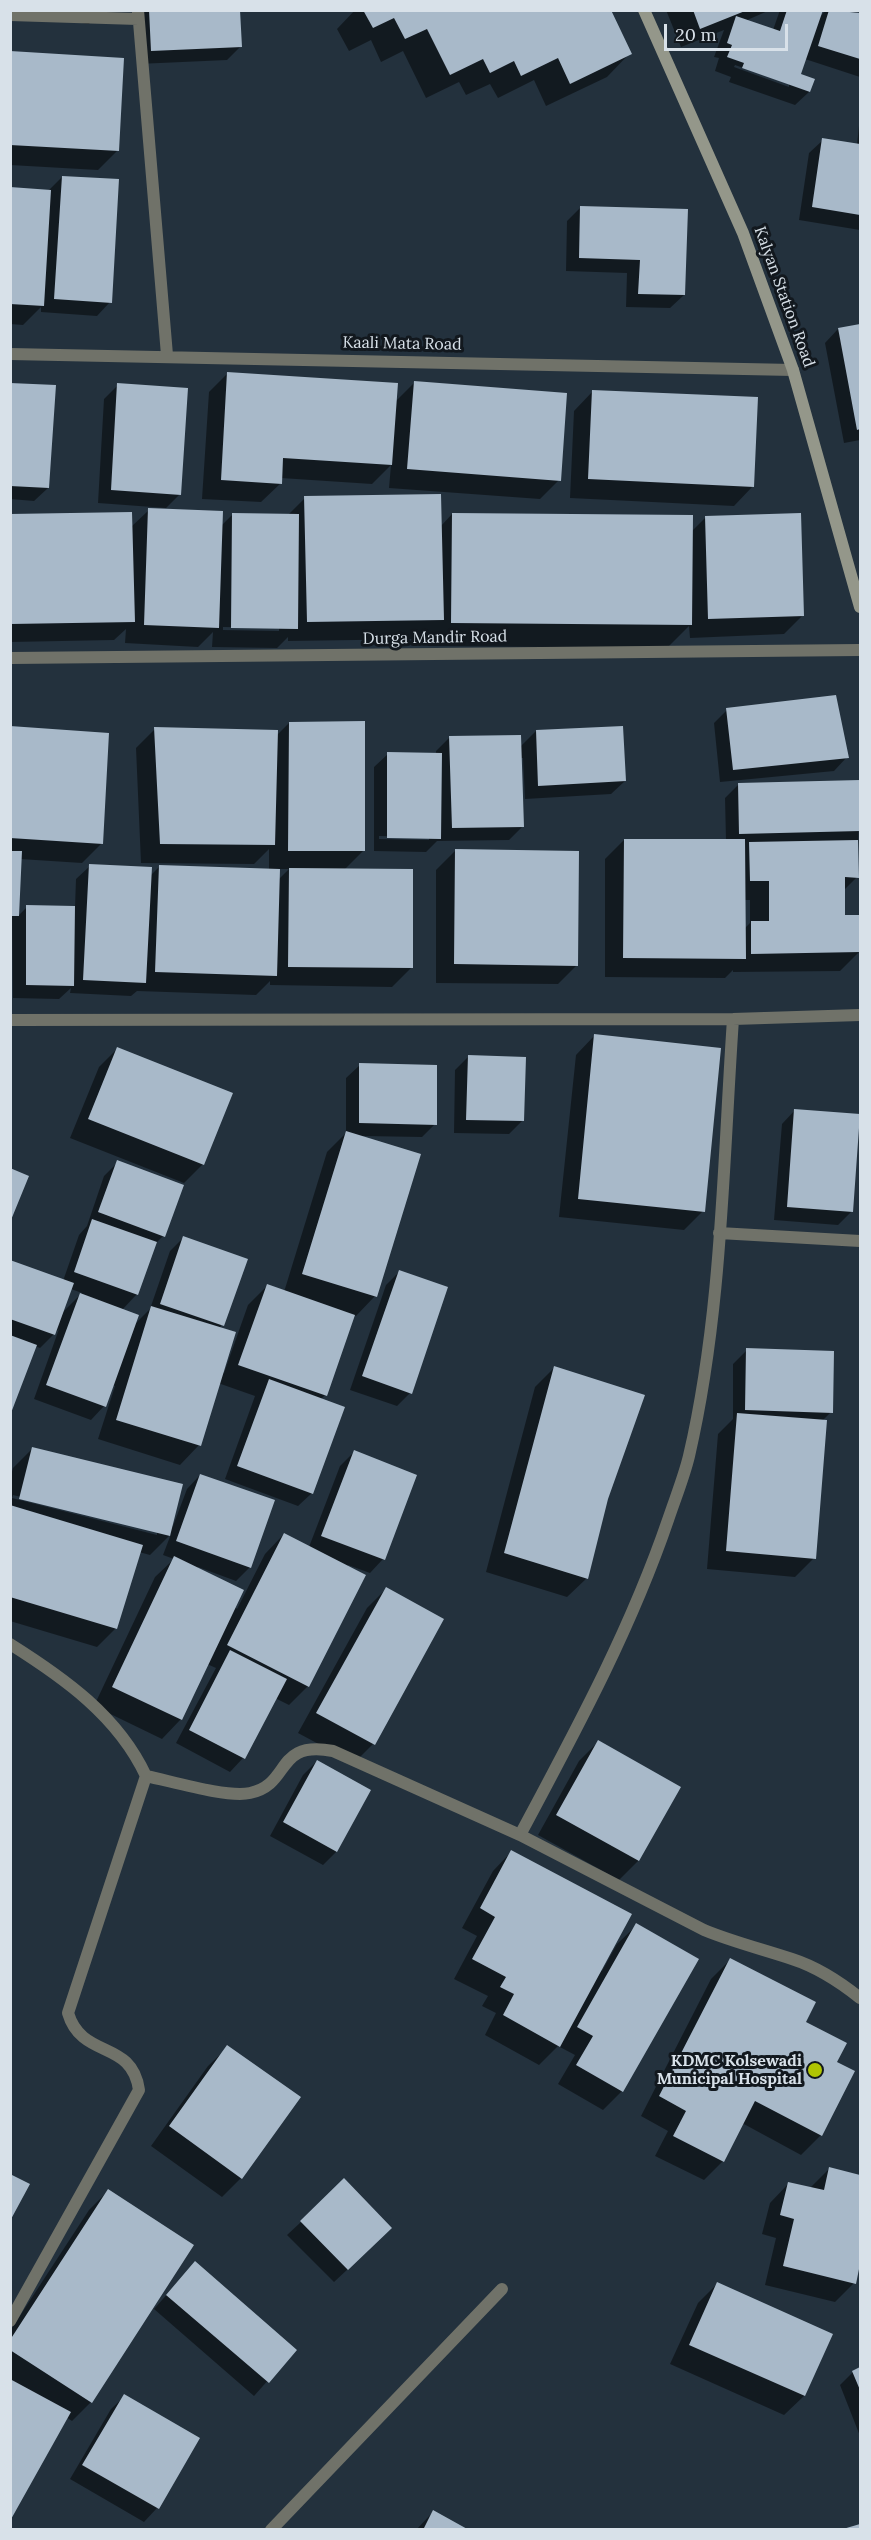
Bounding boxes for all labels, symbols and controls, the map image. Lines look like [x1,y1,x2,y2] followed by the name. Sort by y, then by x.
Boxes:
[667,12,792,50] scale bar
[675,23,717,46] text: 20 m
[750,224,818,370] street label: Kalyan Station Road
[342,333,462,355] street label: Kaali Mata Road
[363,627,507,649] street label: Durga Mandir Road
[657,2051,802,2089] place label: KDMC Kolsewadi Municipal Hospital
[806,2061,824,2079] marker: KDMC Kolsewadi Municipal Hospital

